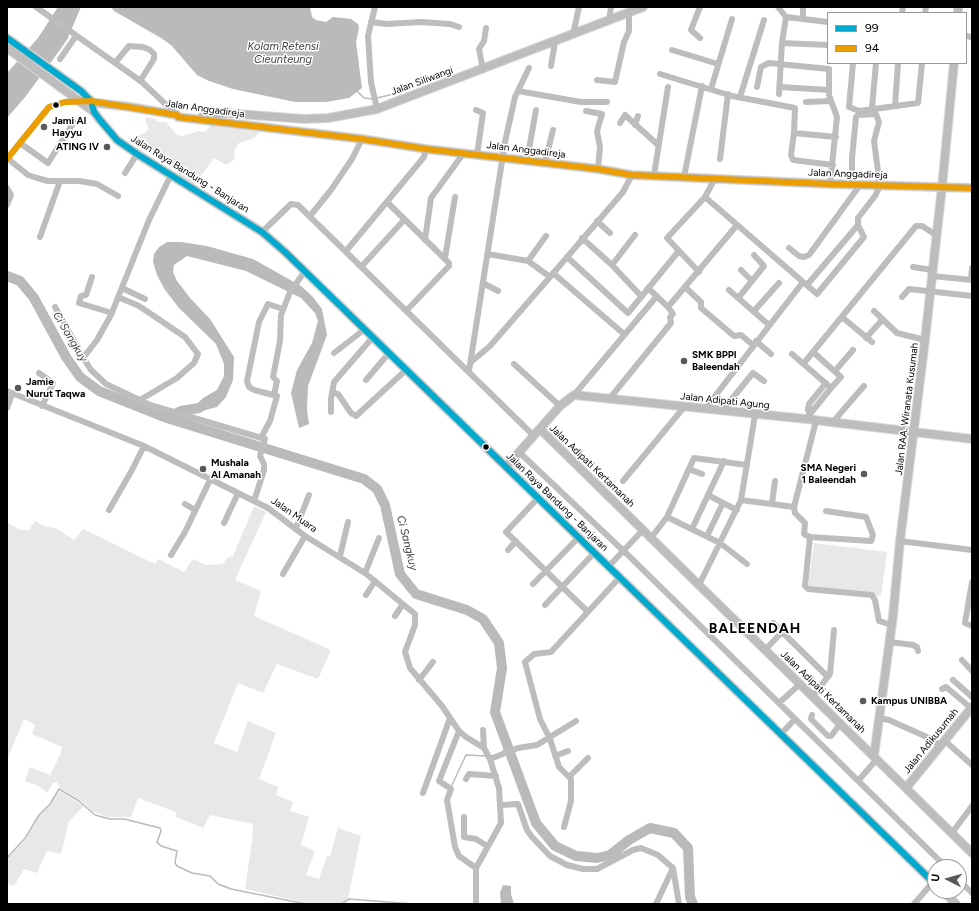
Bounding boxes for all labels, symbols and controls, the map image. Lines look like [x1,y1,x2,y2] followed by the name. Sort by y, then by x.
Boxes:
[827,12,967,64] legend
[865,21,879,35] text: 99
[248,40,318,66] water label: Kolam Retensi Cieunteung
[865,41,879,55] text: 94
[389,64,455,98] street label: Jalan Siliwangi
[165,98,245,120] street label: Jalan Anggadireja
[51,100,61,110] unlabelled marker
[52,115,86,138] place label: Jami Al Hayyu
[39,122,49,132] marker: Jami Al Hayyu
[129,133,251,215] street label: Jalan Raya Bandung - Banjaran
[486,139,566,161] street label: Jalan Anggadireja
[56,141,99,153] place label: ATING IV
[102,142,112,152] marker: ATING IV
[808,167,888,181] street label: Jalan Anggadireja
[50,309,90,365] water label: Ci Sangkuy
[893,342,921,476] street label: Jalan RAA. Wiranata Kusumah
[692,349,740,372] place label: SMK BPPI Baleendah
[679,356,689,366] marker: SMK BPPI Baleendah
[26,376,85,400] place label: Jamie Nurut Taqwa
[13,383,23,393] marker: Jamie Nurut Taqwa
[680,390,770,412] street label: Jalan Adipati Agung
[547,422,637,510] street label: Jalan Adipati Kertamanah
[481,442,491,452] unlabelled marker
[504,450,610,554] street label: Jalan Raya Bandung - Banjaran
[211,457,261,480] place label: Mushala Al Amanah
[801,462,856,486] place label: SMA Negeri 1 Baleendah
[198,464,208,474] marker: Mushala Al Amanah
[859,469,869,479] marker: SMA Negeri 1 Baleendah
[269,495,319,535] street label: Jalan Muara
[394,514,420,572] water label: Ci Sangkuy
[709,621,801,637] district label: BALEENDAH
[778,648,868,736] street label: Jalan Adipati Kertamanah
[871,695,947,707] place label: Kampus UNIBBA
[858,696,868,706] marker: Kampus UNIBBA
[901,706,961,776] street label: Jalan Adikusumah
[927,859,967,899] north arrow
[929,873,942,882] text: U

